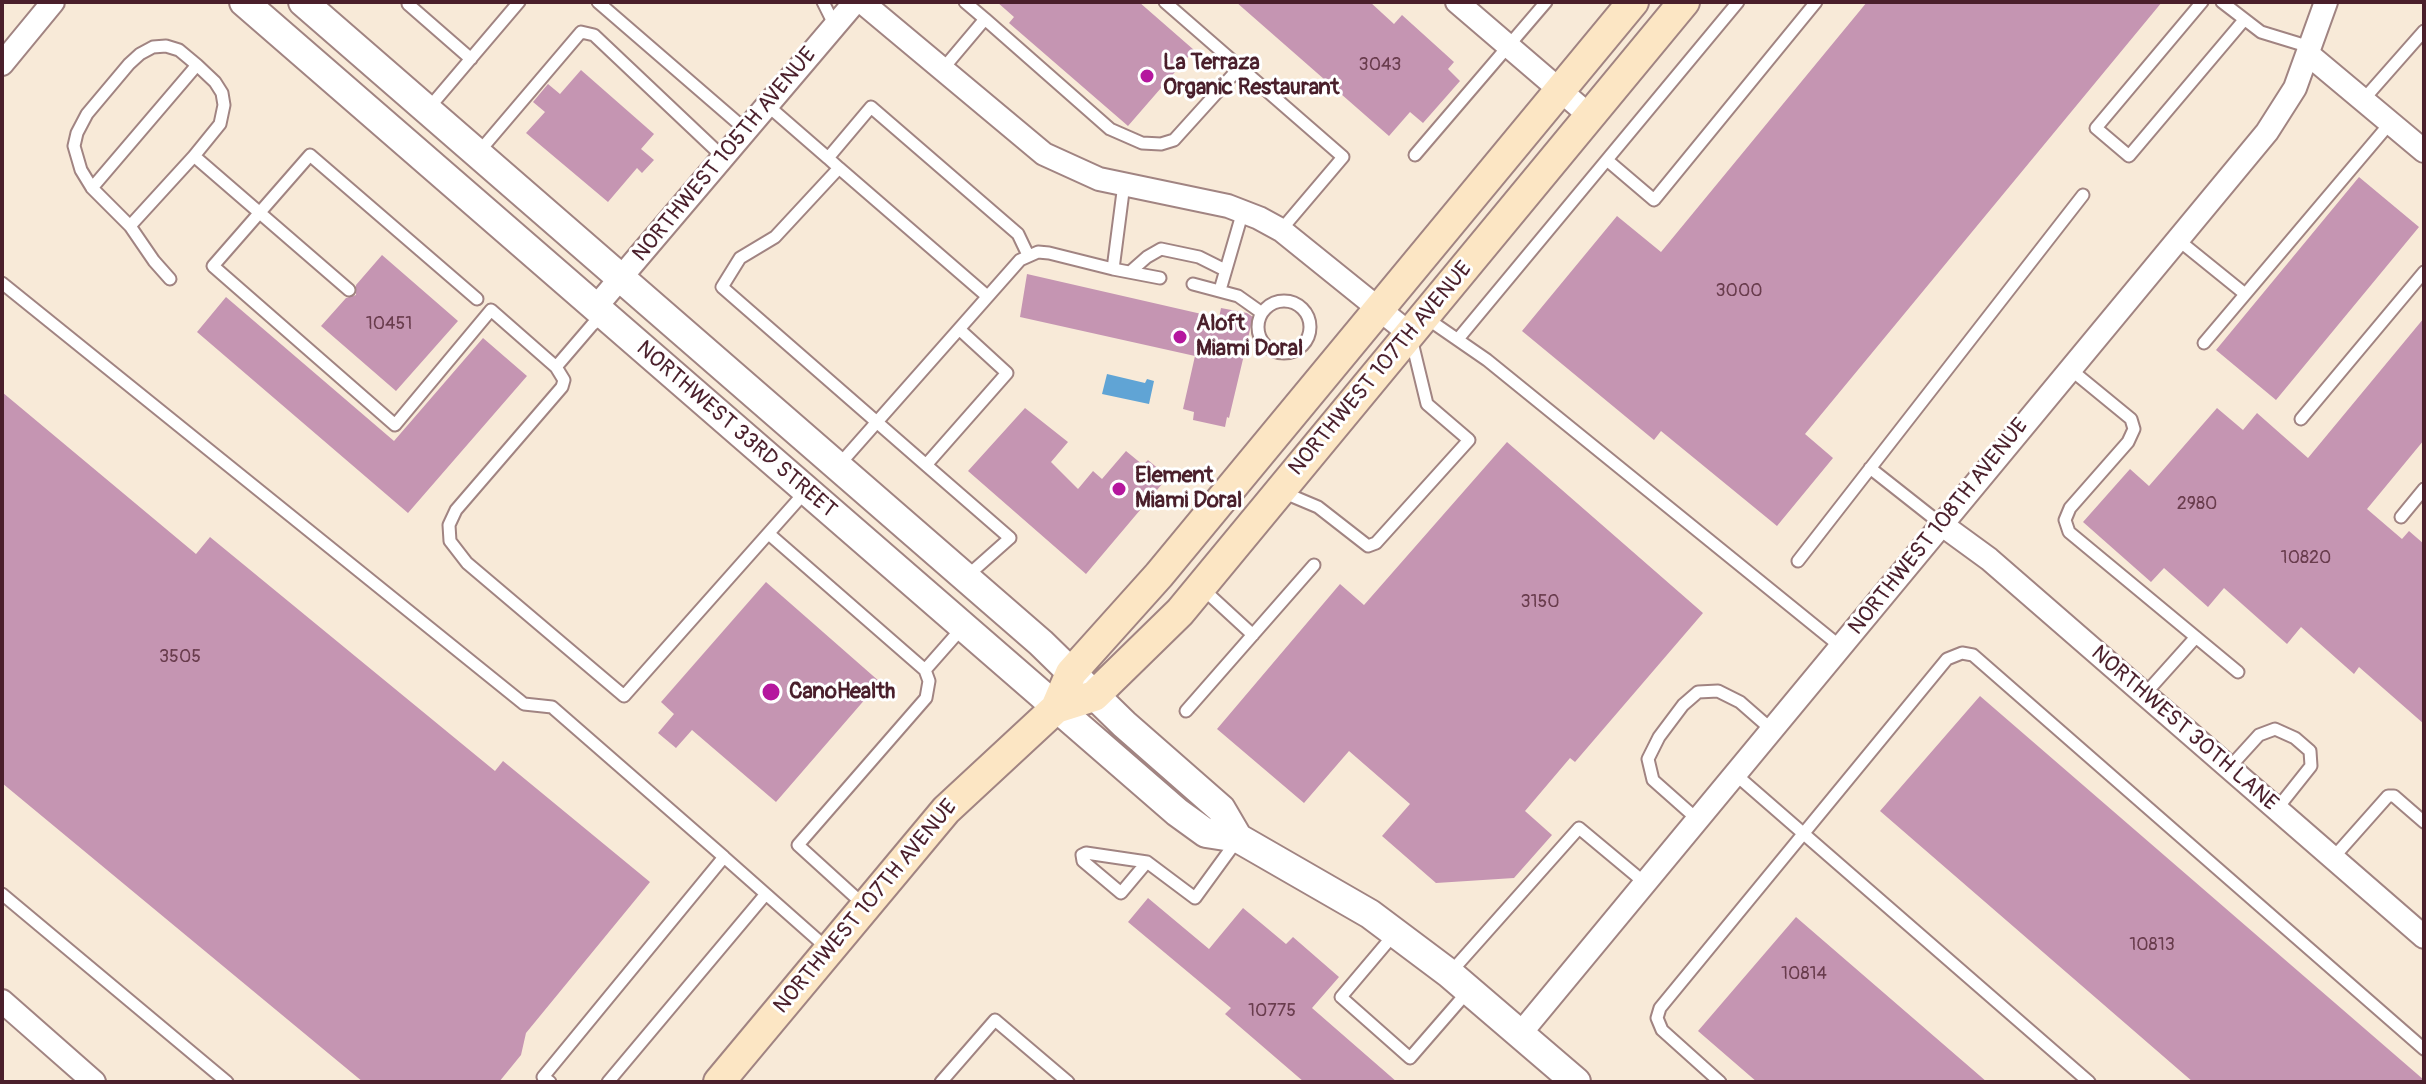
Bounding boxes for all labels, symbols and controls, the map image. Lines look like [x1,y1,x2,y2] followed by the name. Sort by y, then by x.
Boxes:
[628,42,822,268] street label: NORTHWEST 105TH AVENUE
[1163,50,1339,102] place label: La Terraza Organic Restaurant
[1359,54,1401,76] house number: 3043
[1138,67,1156,85] marker: La Terraza Organic Restaurant
[1284,257,1478,481] street label: NORTHWEST 107TH AVENUE
[1716,280,1762,302] house number: 3000
[1196,311,1303,362] place label: Aloft Miami Doral
[366,313,412,335] house number: 10451
[1171,328,1189,346] marker: Aloft Miami Doral
[631,336,841,524] street label: NORTHWEST 33RD STREET
[1844,413,2034,641] street label: NORTHWEST 108TH AVENUE
[1135,463,1242,514] place label: Element Miami Doral
[1110,480,1128,498] marker: Element Miami Doral
[2177,493,2217,515] house number: 2980
[2281,547,2331,569] house number: 10820
[1520,591,1560,613] house number: 3150
[2085,641,2283,817] street label: NORTHWEST 30TH LANE
[159,646,201,668] house number: 3505
[789,679,895,705] place label: CanoHealth
[760,681,782,703] marker: CanoHealth
[769,795,963,1019] street label: NORTHWEST 107TH AVENUE
[2129,934,2175,956] house number: 10813
[1781,963,1827,985] house number: 10814
[1248,1000,1296,1022] house number: 10775

